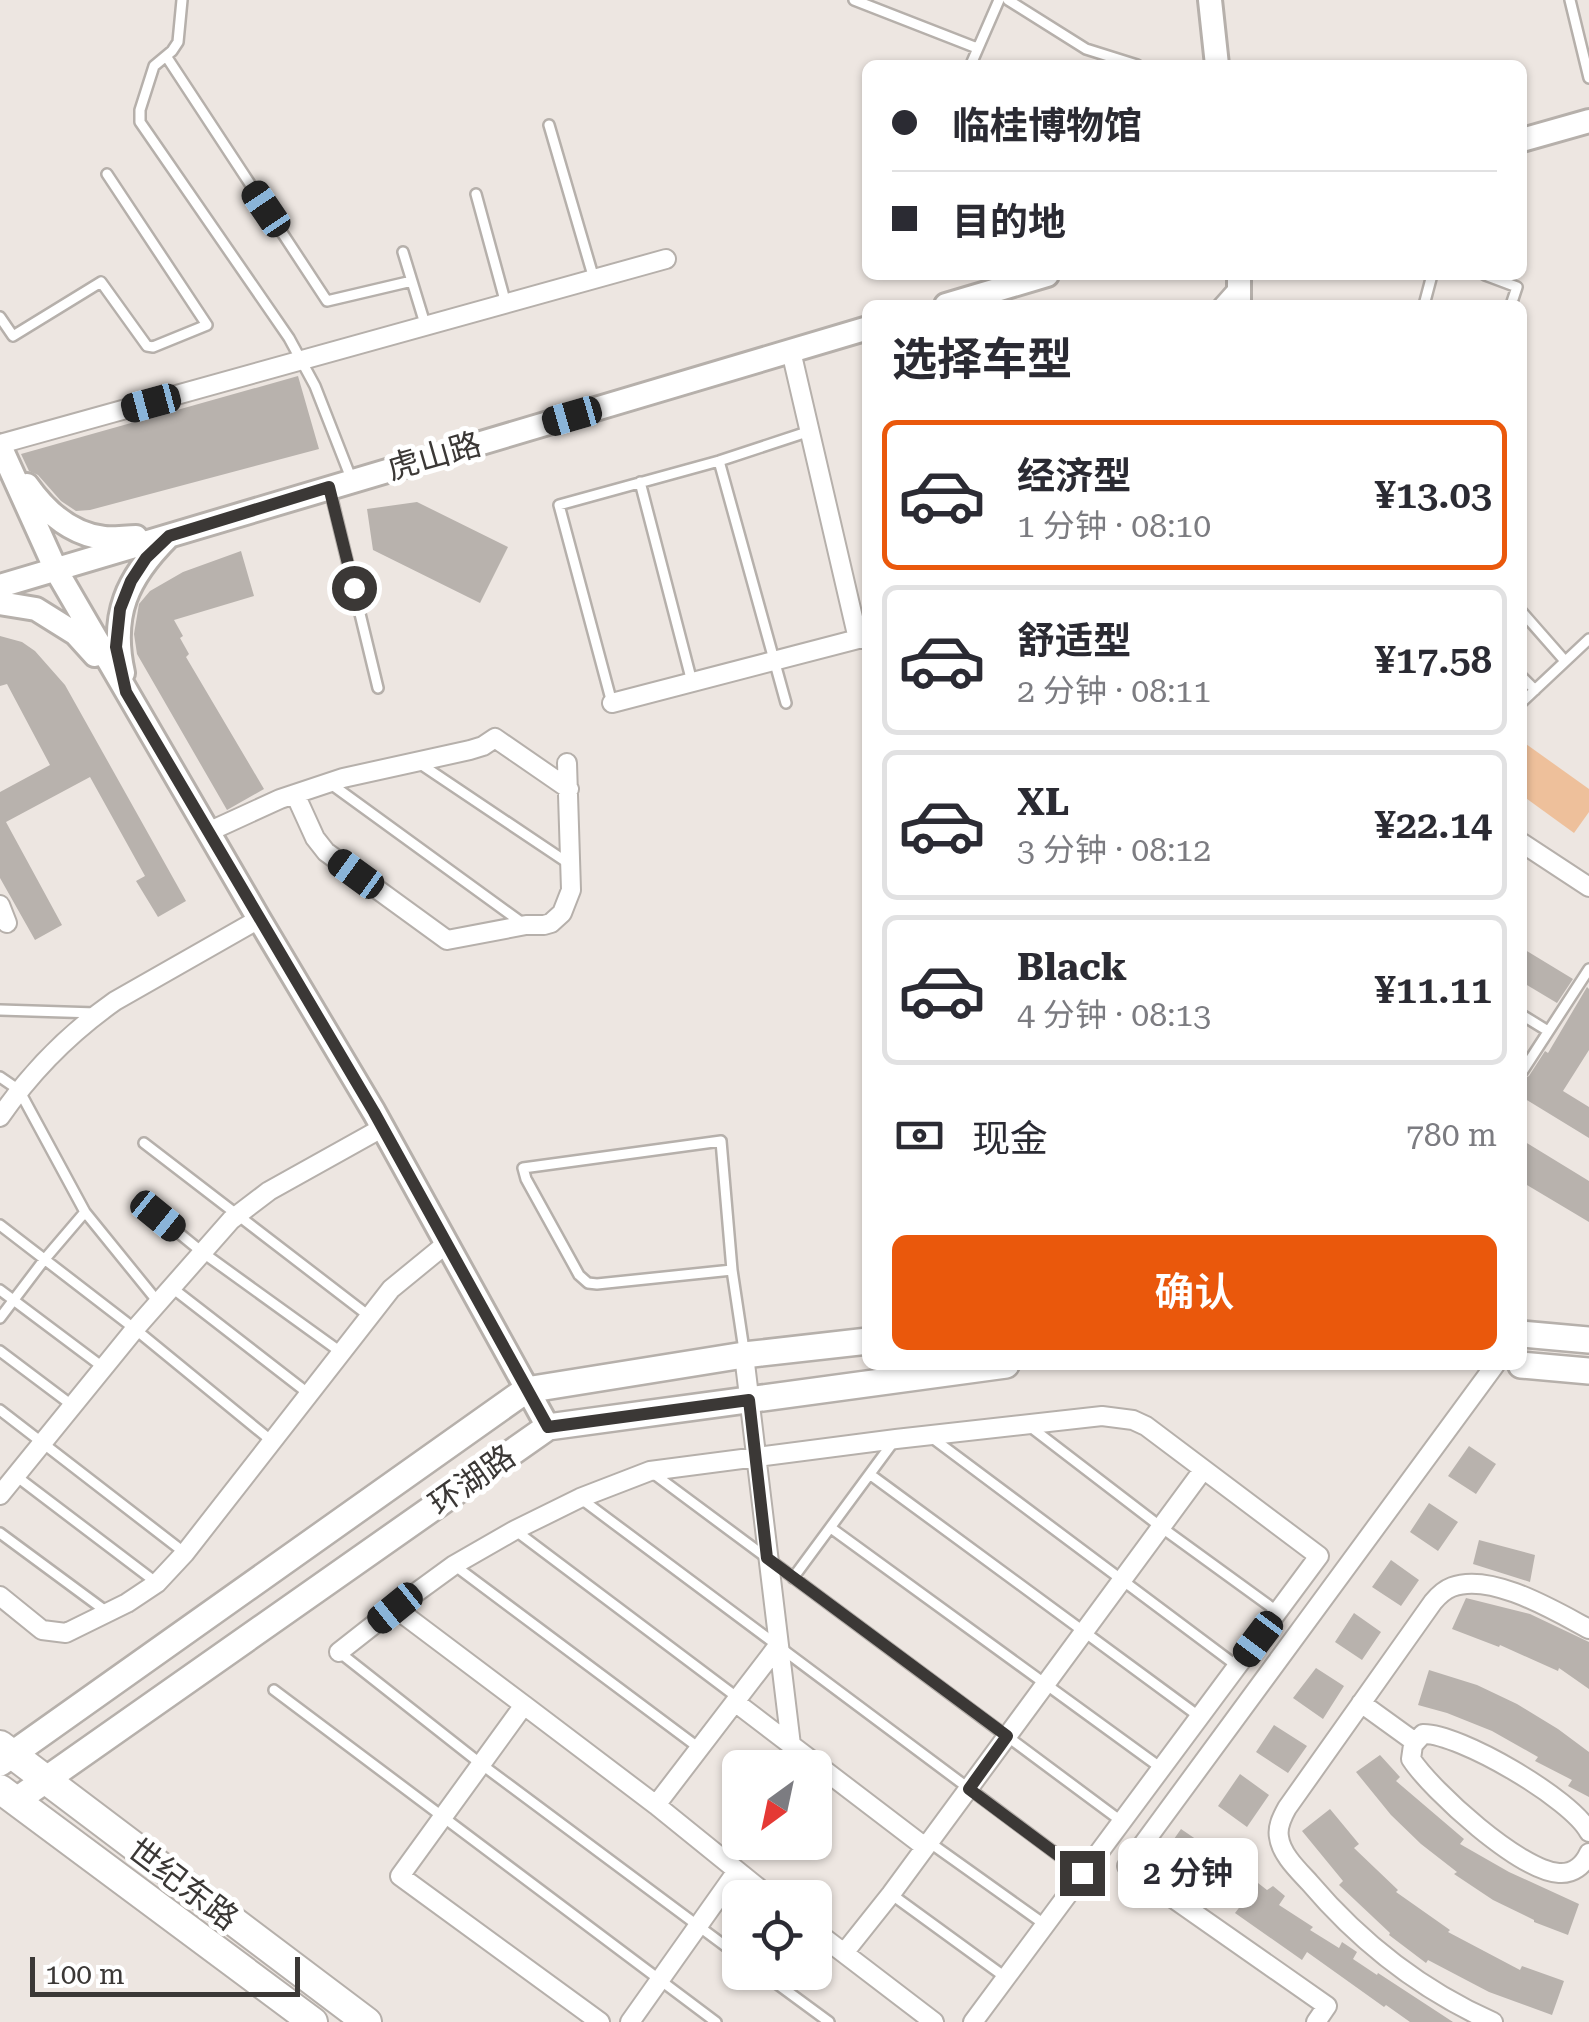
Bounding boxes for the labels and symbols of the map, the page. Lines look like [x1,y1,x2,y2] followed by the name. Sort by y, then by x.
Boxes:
[237,176,295,242] car
[118,381,184,425] car
[539,393,605,439] car
[383,425,485,487] street label: 虎山路
[332,566,377,611] route start
[323,844,389,904] car
[125,1185,191,1247] car
[422,1437,522,1523] street label: 环湖路
[362,1577,428,1639] car
[1228,1606,1288,1672] car
[722,1750,832,1860] north arrow
[120,1830,246,1938] street label: 世纪东路
[1117,1838,1257,1908] callout: 2 分钟
[1060,1851,1105,1896] route end
[30,1952,300,1996] scale bar

